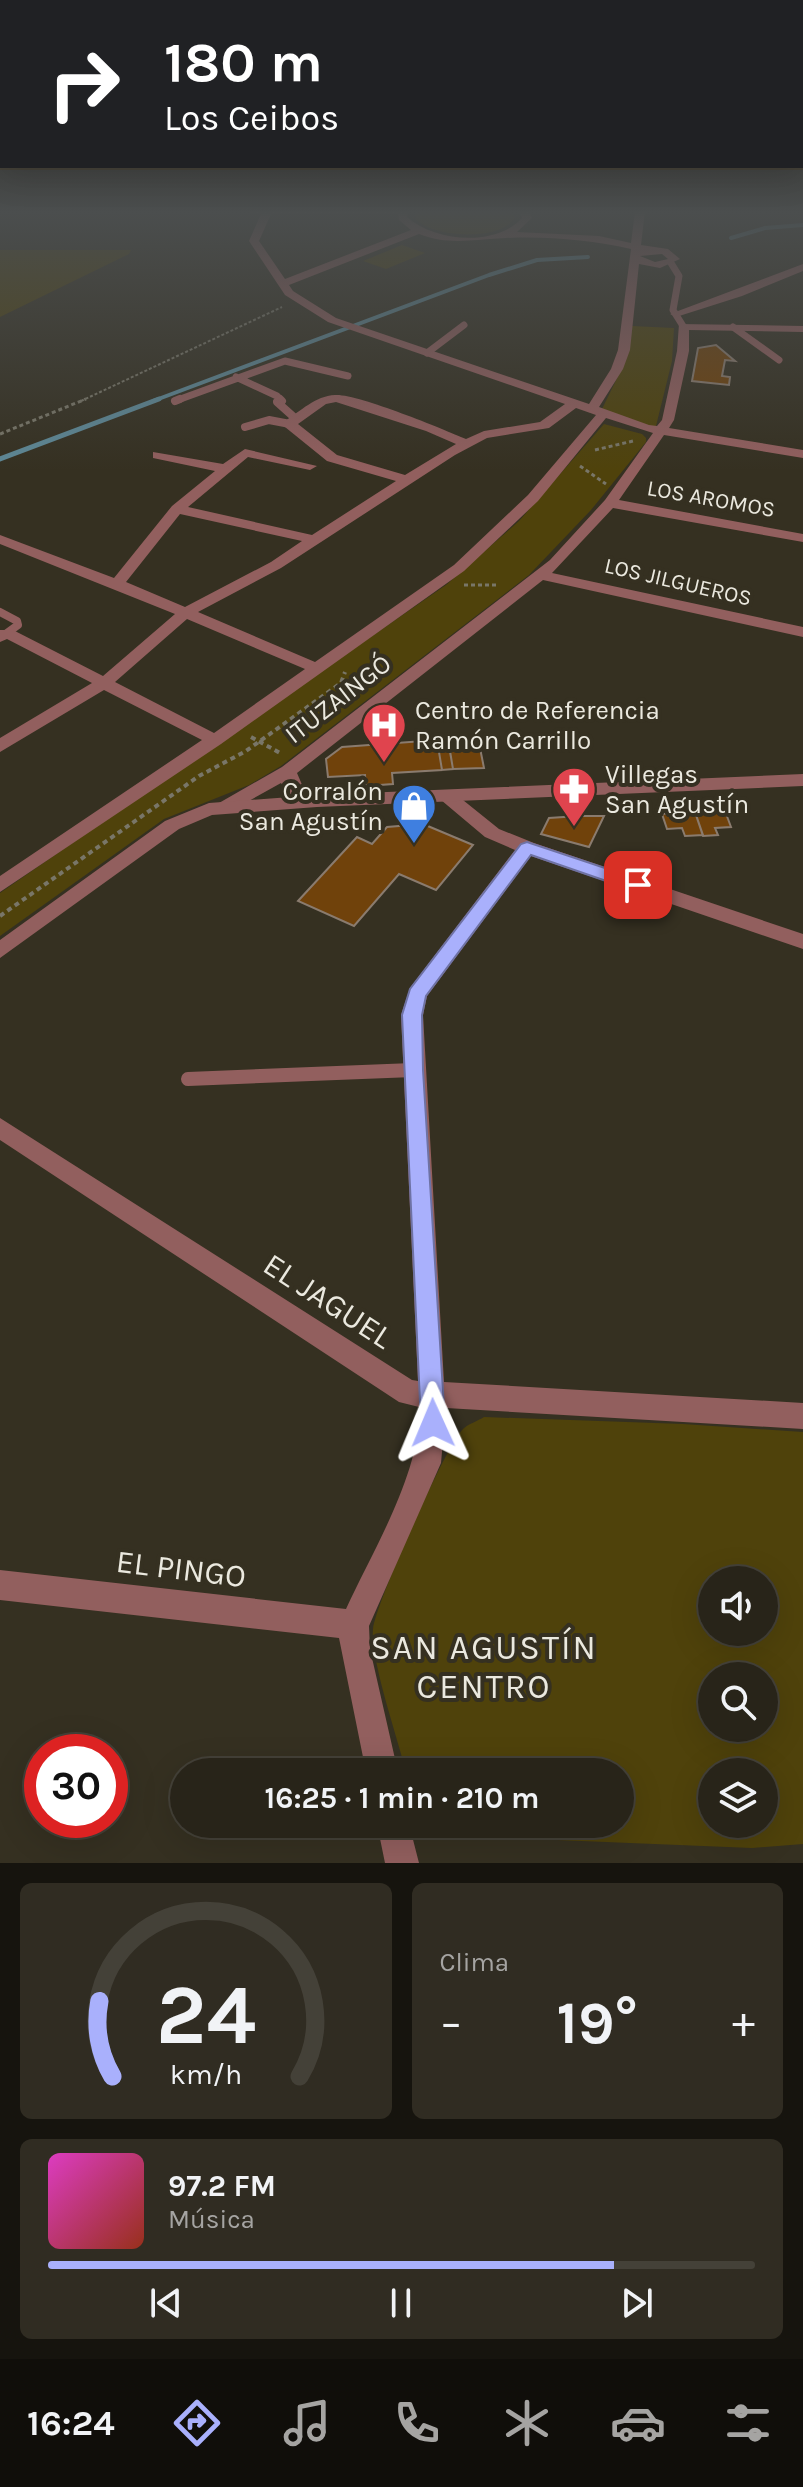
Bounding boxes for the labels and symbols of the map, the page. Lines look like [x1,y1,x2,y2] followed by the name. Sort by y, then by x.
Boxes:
[645,475,777,523] street label: LOS AROMOS
[602,552,754,612] street label: LOS JILGUEROS
[278,647,397,750] street label: ITUZAINGÓ
[415,695,660,756] place label: Centro de Referencia Ramón Carrillo
[360,701,408,764] hospital icon: Centro de Referencia Ramón Carrillo
[605,759,749,820] place label: Villegas San Agustín
[550,765,598,828] pharmacy icon: Villegas San Agustín
[239,776,383,837] place label: Corralón San Agustín
[390,782,438,845] shop icon: Corralón San Agustín
[604,851,672,919] pin
[257,1246,399,1356] street label: EL JAGUEL
[391,1381,475,1465] position arrow
[114,1543,248,1595] street label: EL PINGO
[370,1627,598,1707] district label: SAN AGUSTÍN CENTRO
[24,1734,128,1838] speed limit sign: 30

